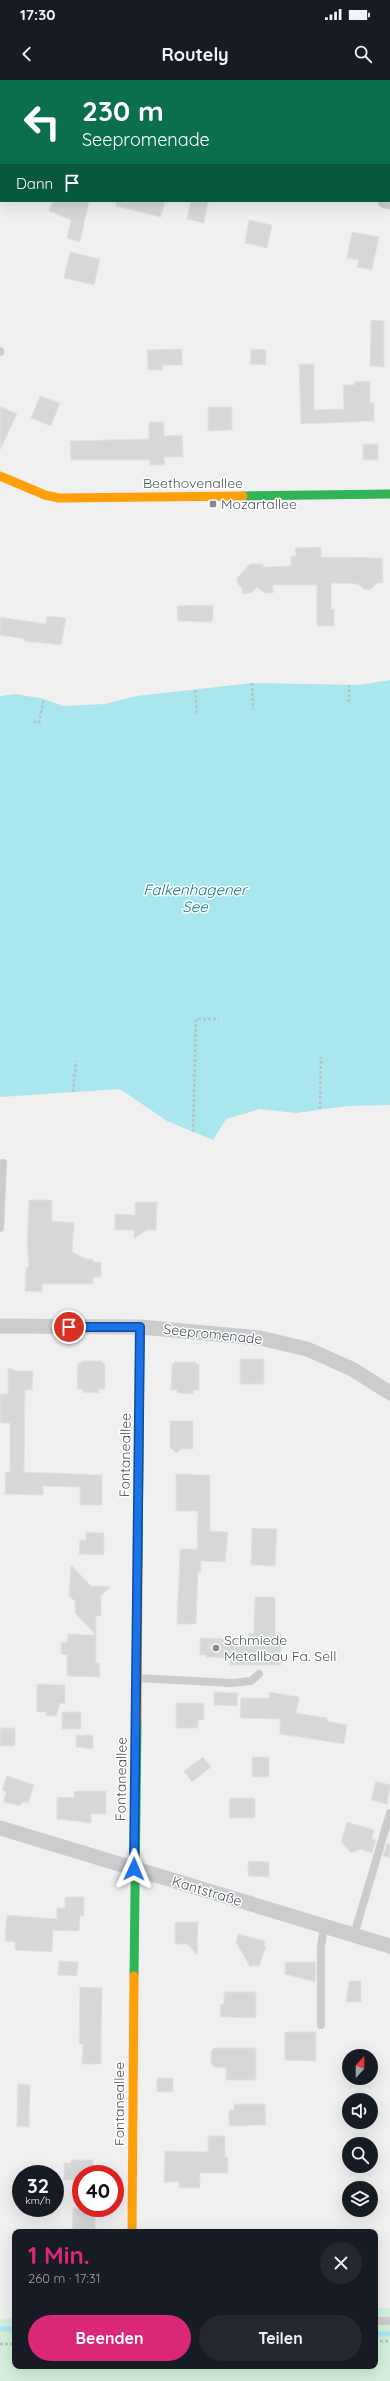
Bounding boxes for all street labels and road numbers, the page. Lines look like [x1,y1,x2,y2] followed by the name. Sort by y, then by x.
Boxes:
[143,474,243,492] street label: Beethovenallee
[163,1320,263,1348] street label: Seepromenade
[115,1413,135,1497] street label: Fontaneallee
[111,1737,131,1821] street label: Fontaneallee
[170,1872,244,1910] street label: Kantstraße
[110,2062,128,2146] street label: Fontaneallee

